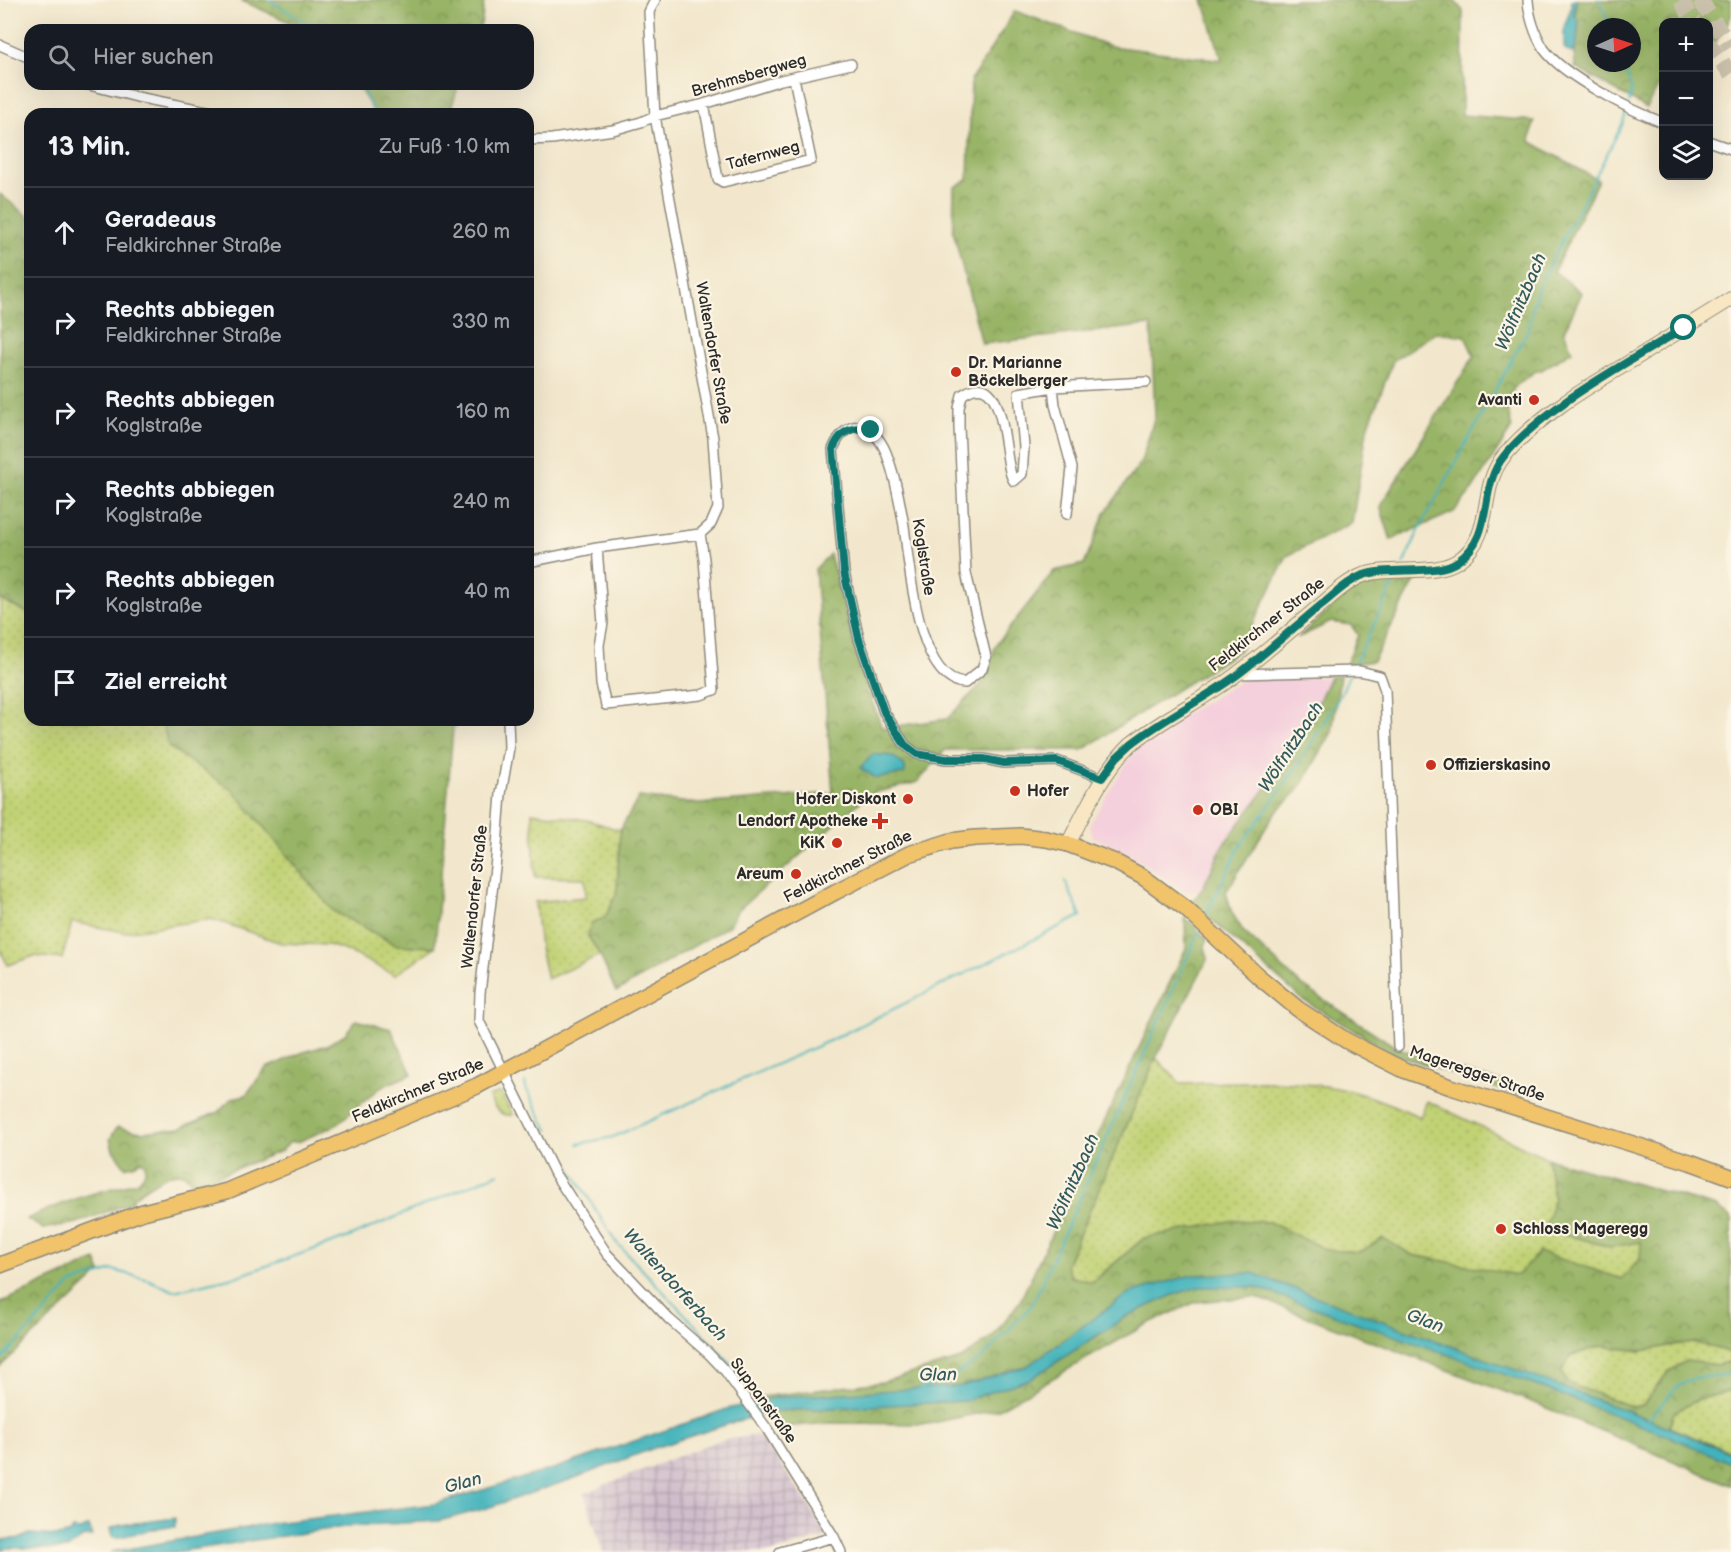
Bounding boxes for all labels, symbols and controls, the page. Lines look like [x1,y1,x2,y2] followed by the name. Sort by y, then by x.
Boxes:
[1587,18,1641,72] north arrow
[1659,18,1713,180] map controls
[1659,18,1713,72] button: +
[24,24,534,90] search box
[45,41,78,74] icon: search
[93,44,214,71] text: Hier suchen
[689,51,809,101] street label: Brehmsbergweg
[1659,72,1713,126] button: −
[1659,126,1713,180] button: layers
[48,132,130,163] text: 13 Min.
[379,135,510,159] text: Zu Fuß · 1.0 km
[724,137,802,175] street label: Tafernweg
[105,207,216,234] text: Geradeaus
[48,216,81,249] icon: ahead
[452,220,510,244] text: 260 m
[105,234,282,258] text: Feldkirchner Straße
[1491,250,1551,354] water label: Wölfnitzbach
[691,280,735,426] street label: Waltendorfer Straße
[105,297,275,324] text: Rechts abbiegen
[48,306,81,339] icon: right
[452,310,510,334] text: 330 m
[1670,314,1696,340] route start
[105,324,282,348] text: Feldkirchner Straße
[968,354,1068,391] place label: Dr. Marianne Böckelberger
[949,365,963,379] marker: Dr. Marianne Böckelberger
[105,387,275,414] text: Rechts abbiegen
[1477,391,1522,410] place label: Avanti
[1527,393,1541,407] marker: Avanti
[48,396,81,429] icon: right
[456,400,510,424] text: 160 m
[105,414,202,438] text: Koglstraße
[857,416,883,442] route end
[105,477,275,504] text: Rechts abbiegen
[48,486,81,519] icon: right
[453,490,510,514] text: 240 m
[105,504,202,528] text: Koglstraße
[908,517,939,597] street label: Koglstraße
[105,567,275,594] text: Rechts abbiegen
[1205,574,1329,676] street label: Feldkirchner Straße
[48,576,81,609] icon: right
[464,580,510,604] text: 40 m
[105,594,202,618] text: Koglstraße
[48,666,81,699] icon: arrive
[105,669,227,696] text: Ziel erreicht
[1254,698,1328,796] water label: Wölfnitzbach
[1443,756,1551,775] place label: Offizierskasino
[1424,758,1438,772] marker: Offizierskasino
[1027,782,1069,801] place label: Hofer
[1008,784,1022,798] marker: Hofer
[795,790,897,809] place label: Hofer Diskont
[901,792,915,806] marker: Hofer Diskont
[1210,801,1238,820] place label: OBI
[1191,803,1205,817] marker: OBI
[737,812,868,831] place label: Lendorf Apotheke
[873,814,887,828] marker: Lendorf Apotheke
[458,824,492,970] street label: Waltendorfer Straße
[781,826,916,908] street label: Feldkirchner Straße
[800,834,825,853] place label: KiK
[830,836,844,850] marker: KiK
[736,865,784,884] place label: Areum
[789,867,803,881] marker: Areum
[1407,1042,1548,1106] street label: Mageregger Straße
[349,1054,487,1127] street label: Feldkirchner Straße
[1042,1130,1104,1234] water label: Wölfnitzbach
[1513,1220,1648,1239] place label: Schloss Mageregg
[1494,1222,1508,1236] marker: Schloss Mageregg
[619,1224,731,1346] water label: Waltendorferbach
[1404,1305,1446,1337] water label: Glan
[726,1355,801,1448] street label: Suppanstraße
[919,1364,957,1386] water label: Glan
[442,1468,484,1498] water label: Glan

